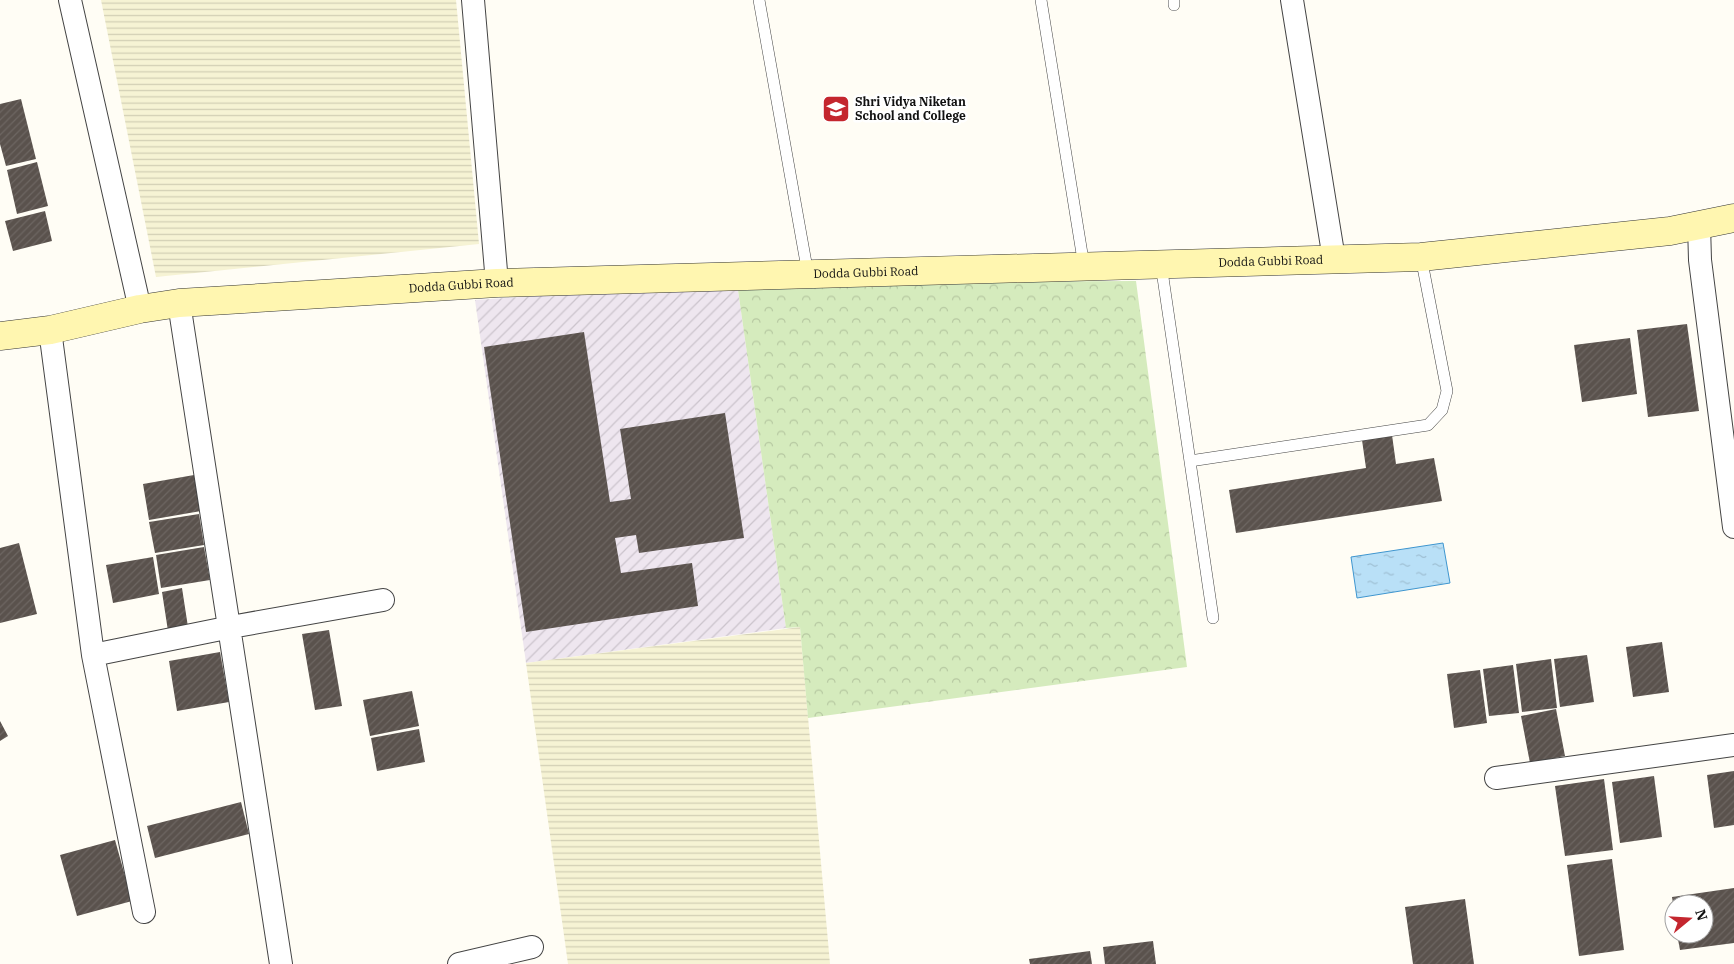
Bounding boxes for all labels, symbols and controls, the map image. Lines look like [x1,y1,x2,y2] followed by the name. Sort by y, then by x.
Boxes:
[821,94,851,124] school or university icon: Shri Vidya Niketan School and College
[855,94,966,123] place label: Shri Vidya Niketan School and College
[1218,252,1324,270] street label: Dodda Gubbi Road
[813,263,919,281] street label: Dodda Gubbi Road
[408,275,514,296] street label: Dodda Gubbi Road
[1664,894,1714,944] north arrow
[1691,907,1712,923] text: N

